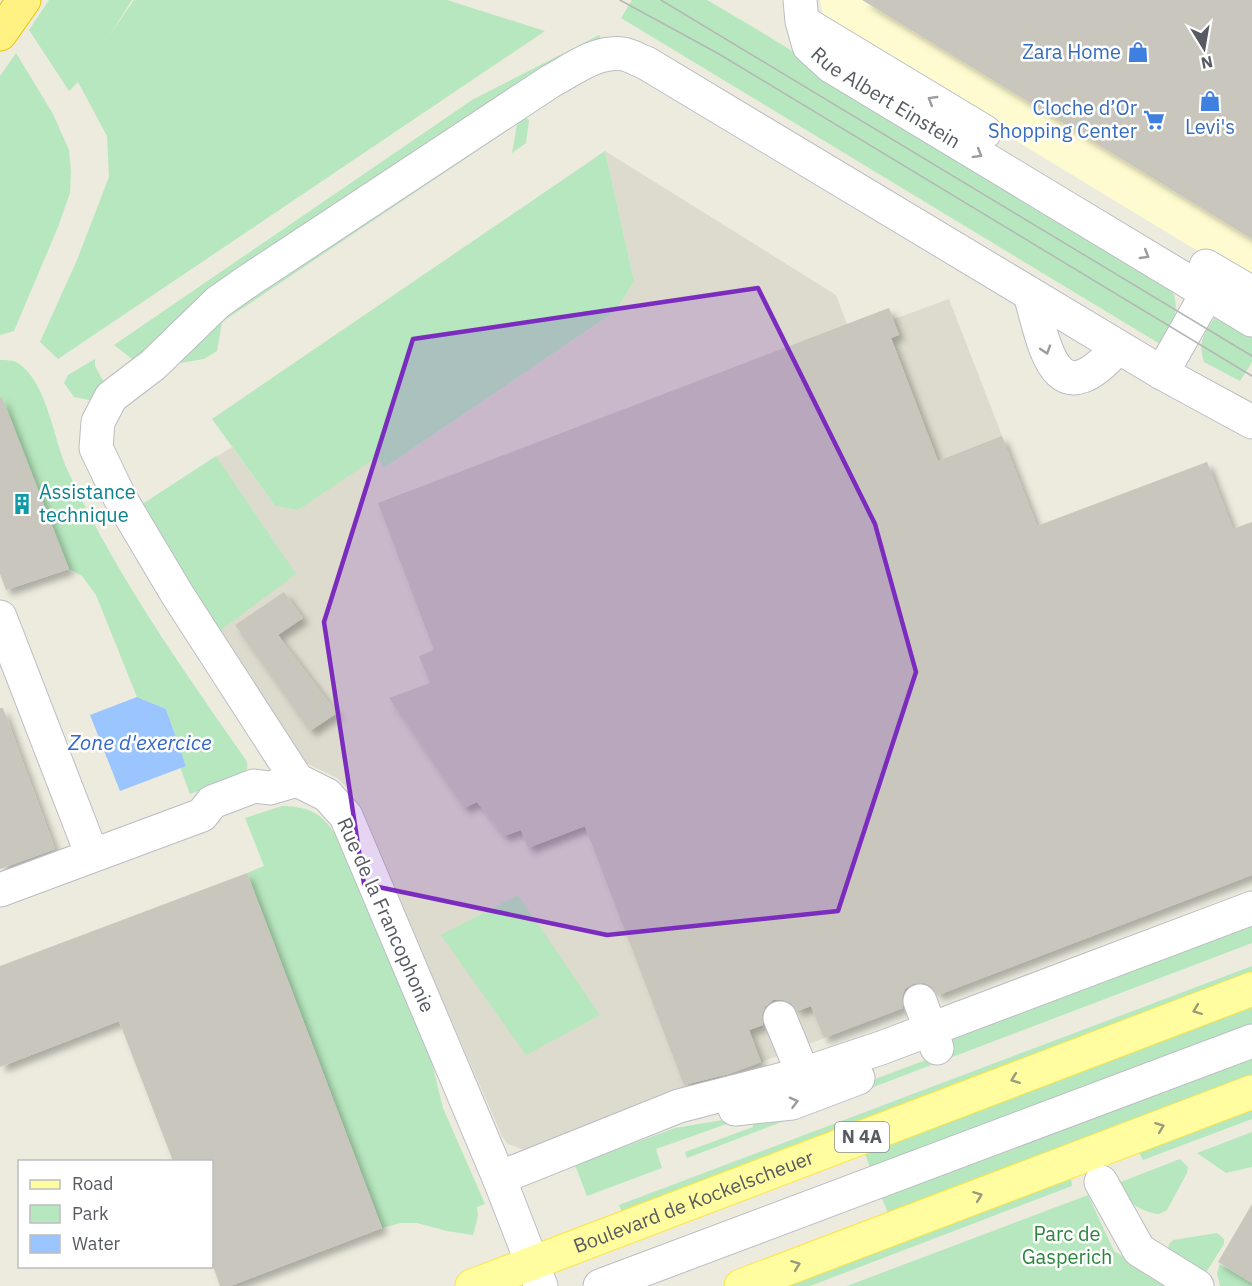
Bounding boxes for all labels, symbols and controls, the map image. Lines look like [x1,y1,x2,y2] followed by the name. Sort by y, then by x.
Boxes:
[1174,18,1234,78] north arrow
[1022,38,1121,65] place label: Zara Home
[805,40,966,154] street label: Rue Albert Einstein
[1126,40,1150,64] shop icon: Zara Home
[1199,52,1214,74] text: N
[1198,89,1222,113] shop icon: Levi's
[988,94,1137,144] place label: Cloche d’Or Shopping Center
[928,95,938,107] one-way arrow
[1142,108,1166,132] supermarket icon: Cloche d’Or Shopping Center
[1185,113,1235,140] place label: Levi's
[972,147,982,159] one-way arrow
[1139,248,1149,260] one-way arrow
[1039,344,1051,355] one-way arrow
[39,478,136,528] place label: Assistance technique
[10,492,34,516] building icon: Assistance technique
[67,728,212,756] water label: Zone d'exercice
[331,813,442,1017] street label: Rue de la Francophonie
[1193,1003,1204,1015] one-way arrow
[1010,1072,1021,1084] one-way arrow
[788,1096,798,1109] one-way arrow
[835,1122,889,1152] road number: N 4A
[1154,1122,1165,1134] one-way arrow
[569,1143,817,1259] street label: Boulevard de Kockelscheuer
[18,1160,213,1268] legend
[72,1172,113,1195] text: Road
[972,1191,983,1203] one-way arrow
[72,1202,109,1225] text: Park
[1022,1220,1112,1270] park label: Parc de Gasperich
[72,1232,121,1255] text: Water
[790,1260,800,1273] one-way arrow

